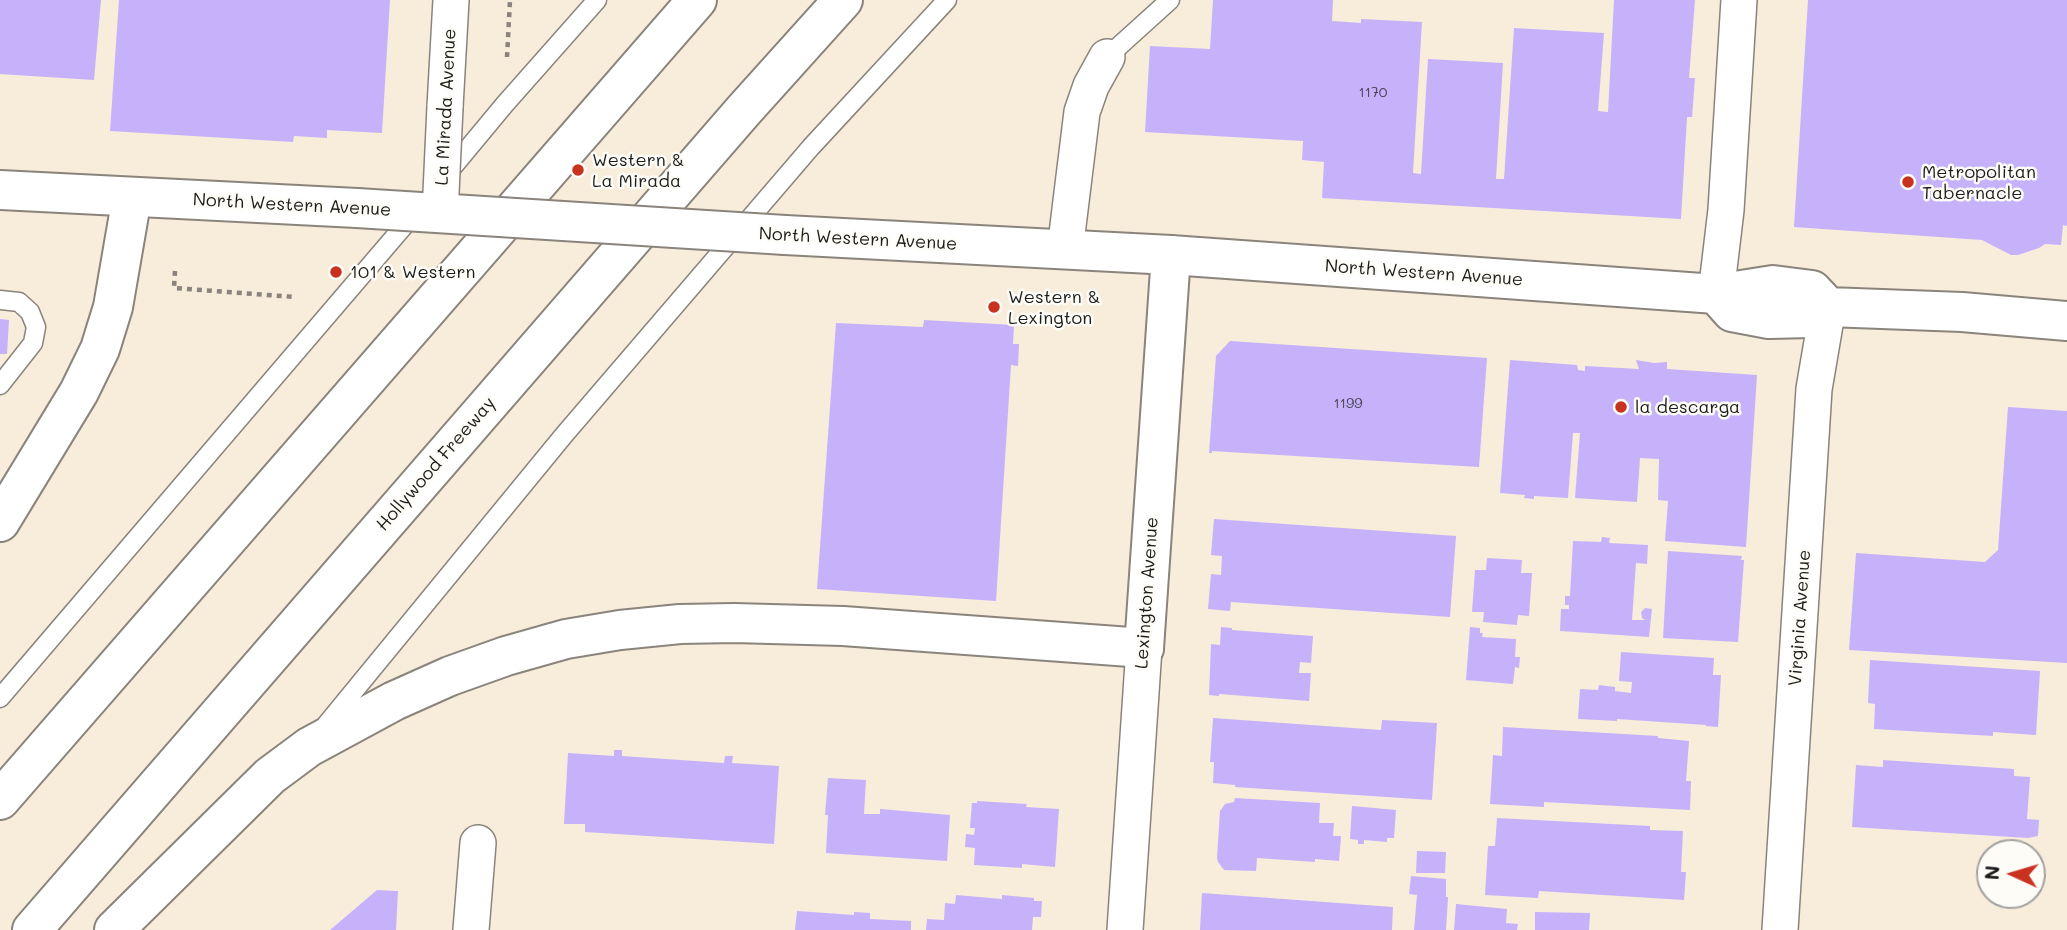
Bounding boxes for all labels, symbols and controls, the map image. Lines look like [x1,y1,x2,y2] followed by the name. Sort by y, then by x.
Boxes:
[431,28,461,186] street label: La Mirada Avenue
[1359,85,1387,101] house number: 1170
[592,149,685,192] place label: Western & La Mirada
[1922,161,2036,204] place label: Metropolitan Tabernacle
[570,162,586,178] marker: Western & La Mirada
[1900,174,1916,190] marker: Metropolitan Tabernacle
[192,189,392,221] street label: North Western Avenue
[758,223,958,255] street label: North Western Avenue
[1324,255,1524,291] street label: North Western Avenue
[350,261,475,283] place label: 101 & Western
[328,264,344,280] marker: 101 & Western
[1008,286,1101,328] place label: Western & Lexington
[986,299,1002,315] marker: Western & Lexington
[372,393,500,535] street label: Hollywood Freeway
[1333,396,1363,412] house number: 1199
[1635,396,1740,418] place label: la descarga
[1613,399,1629,415] marker: la descarga
[1131,516,1163,670] street label: Lexington Avenue
[1784,549,1816,687] street label: Virginia Avenue
[1976,839,2046,909] north arrow
[1979,865,2005,881] text: N

